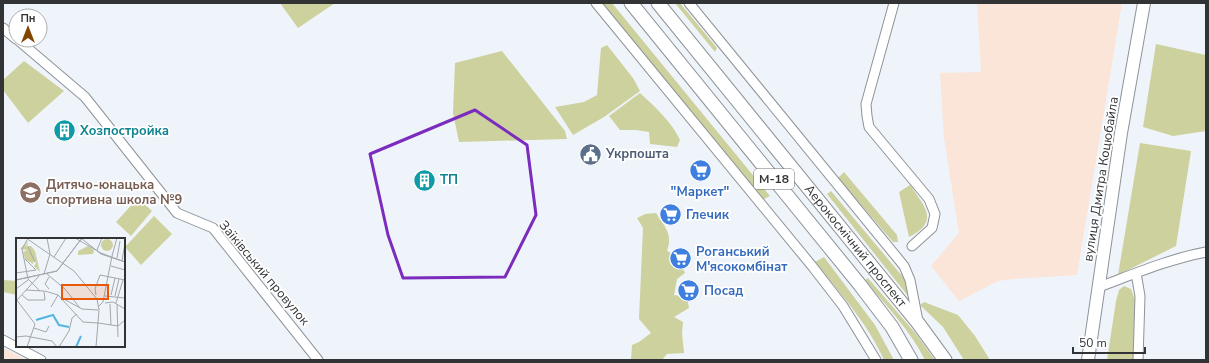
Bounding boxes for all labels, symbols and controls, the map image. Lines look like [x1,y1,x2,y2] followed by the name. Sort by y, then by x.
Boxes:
[8,8,48,48] north arrow
[20,11,36,26] text: Пн
[1079,95,1123,263] street label: вулиця Дмитра Коцюбайла
[51,118,77,144] building icon: Хозпостройка
[79,122,169,140] place label: Хозпостройка
[578,141,604,167] public building icon: Укрпошта
[605,145,669,163] place label: Укрпошта
[687,157,713,183] supermarket icon: "Маркет"
[412,167,438,193] building icon: ТП
[754,169,794,189] road number: М-18
[440,171,458,189] place label: ТП
[46,176,182,209] place label: Дитячо-юнацька спортивна школа №9
[17,179,43,205] school or university icon: Дитячо-юнацька спортивна школа №9
[800,181,911,311] street label: Аерокосмічний проспект
[671,183,730,201] place label: "Маркет"
[657,202,683,228] supermarket icon: Глечик
[686,206,730,224] place label: Глечик
[215,217,313,329] street label: Заїківський провулок
[16,238,125,347] inset map
[696,243,788,276] place label: Роганський М'ясокомбінат
[667,246,693,272] supermarket icon: Роганський М'ясокомбінат
[676,278,702,304] supermarket icon: Посад
[704,282,743,300] place label: Посад
[1073,329,1145,355] scale bar
[1079,335,1107,351] text: 50 m

